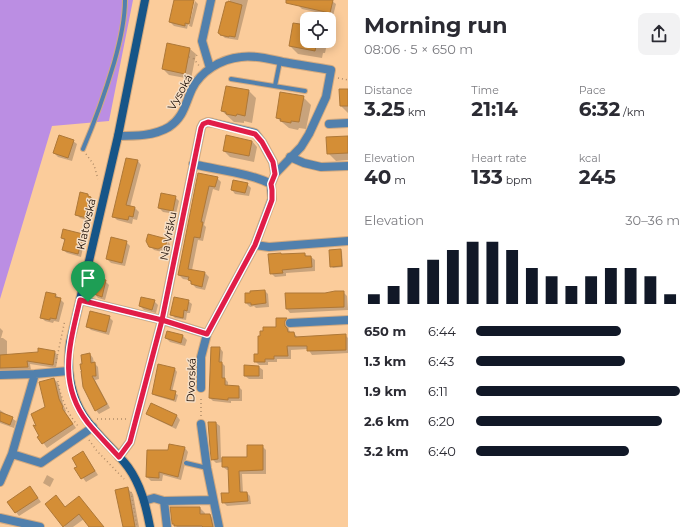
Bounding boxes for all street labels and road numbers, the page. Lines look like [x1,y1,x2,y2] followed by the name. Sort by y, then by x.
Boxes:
[164,72,196,112] street label: Vysoká
[73,197,99,251] street label: Klatovská
[156,210,180,262] street label: Na Vršku
[183,358,199,402] street label: Dvorská

